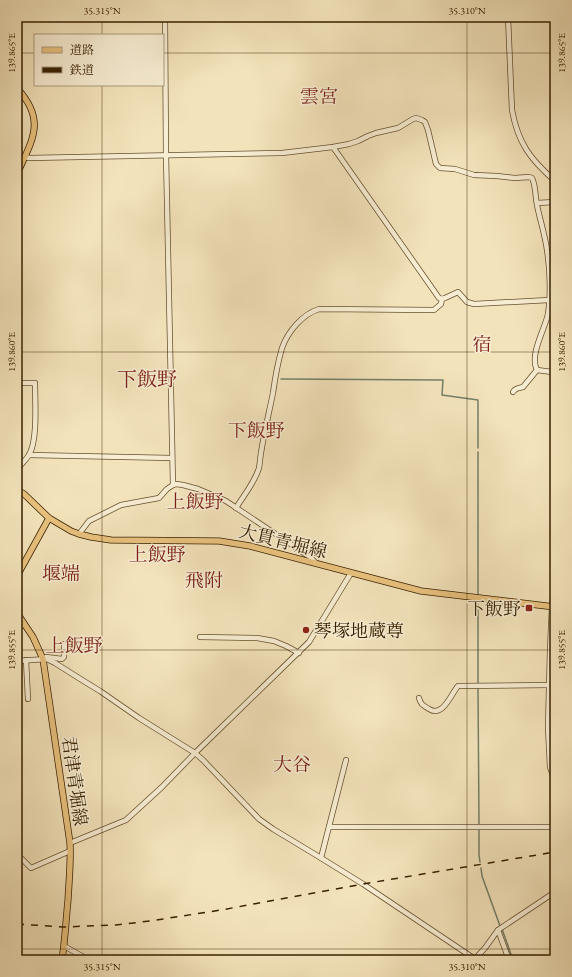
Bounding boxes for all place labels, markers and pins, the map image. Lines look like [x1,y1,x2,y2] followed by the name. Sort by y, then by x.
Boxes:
[467,597,521,620] place label: 下飯野
[524,603,534,613] marker: 下飯野
[314,619,404,642] place label: 琴塚地蔵尊
[301,625,311,635] marker: 琴塚地蔵尊

